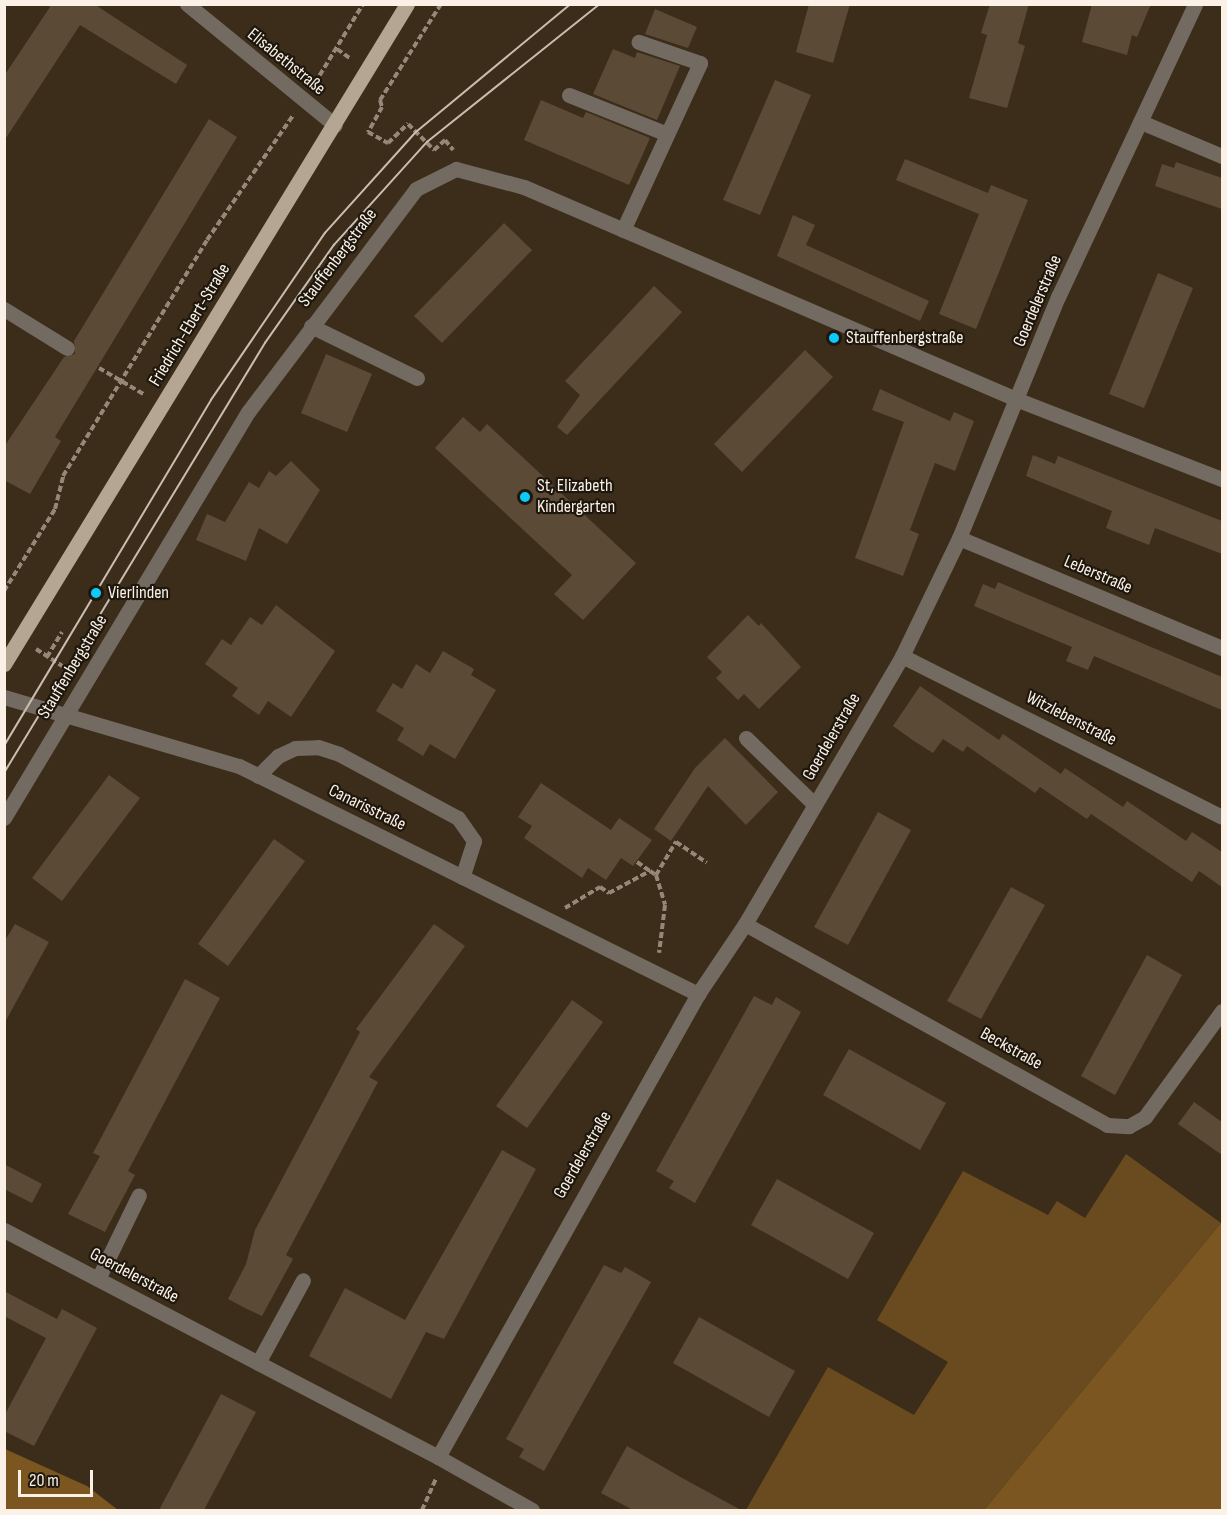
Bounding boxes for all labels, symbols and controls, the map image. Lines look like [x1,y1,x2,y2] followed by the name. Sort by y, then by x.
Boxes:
[243,24,329,100] street label: Elisabethstraße
[294,205,382,311] street label: Stauffenbergstraße
[1009,252,1067,350] street label: Goerdelerstraße
[145,260,235,390] street label: Friedrich-Ebert-Straße
[846,327,964,349] place label: Stauffenbergstraße
[827,331,841,345] marker: Stauffenbergstraße
[537,476,615,518] place label: St, Elizabeth Kindergarten
[518,490,532,504] marker: St, Elizabeth Kindergarten
[1061,551,1135,599] street label: Leberstraße
[108,582,169,604] place label: Vierlinden
[89,586,103,600] marker: Vierlinden
[33,611,113,723] street label: Stauffenbergstraße
[1022,687,1120,751] street label: Witzlebenstraße
[798,689,866,785] street label: Goerdelerstraße
[325,780,409,836] street label: Canarisstraße
[976,1023,1046,1075] street label: Beckstraße
[549,1107,617,1203] street label: Goerdelerstraße
[86,1244,182,1308] street label: Goerdelerstraße
[21,1458,96,1496] scale bar
[29,1470,59,1491] text: 20 m

